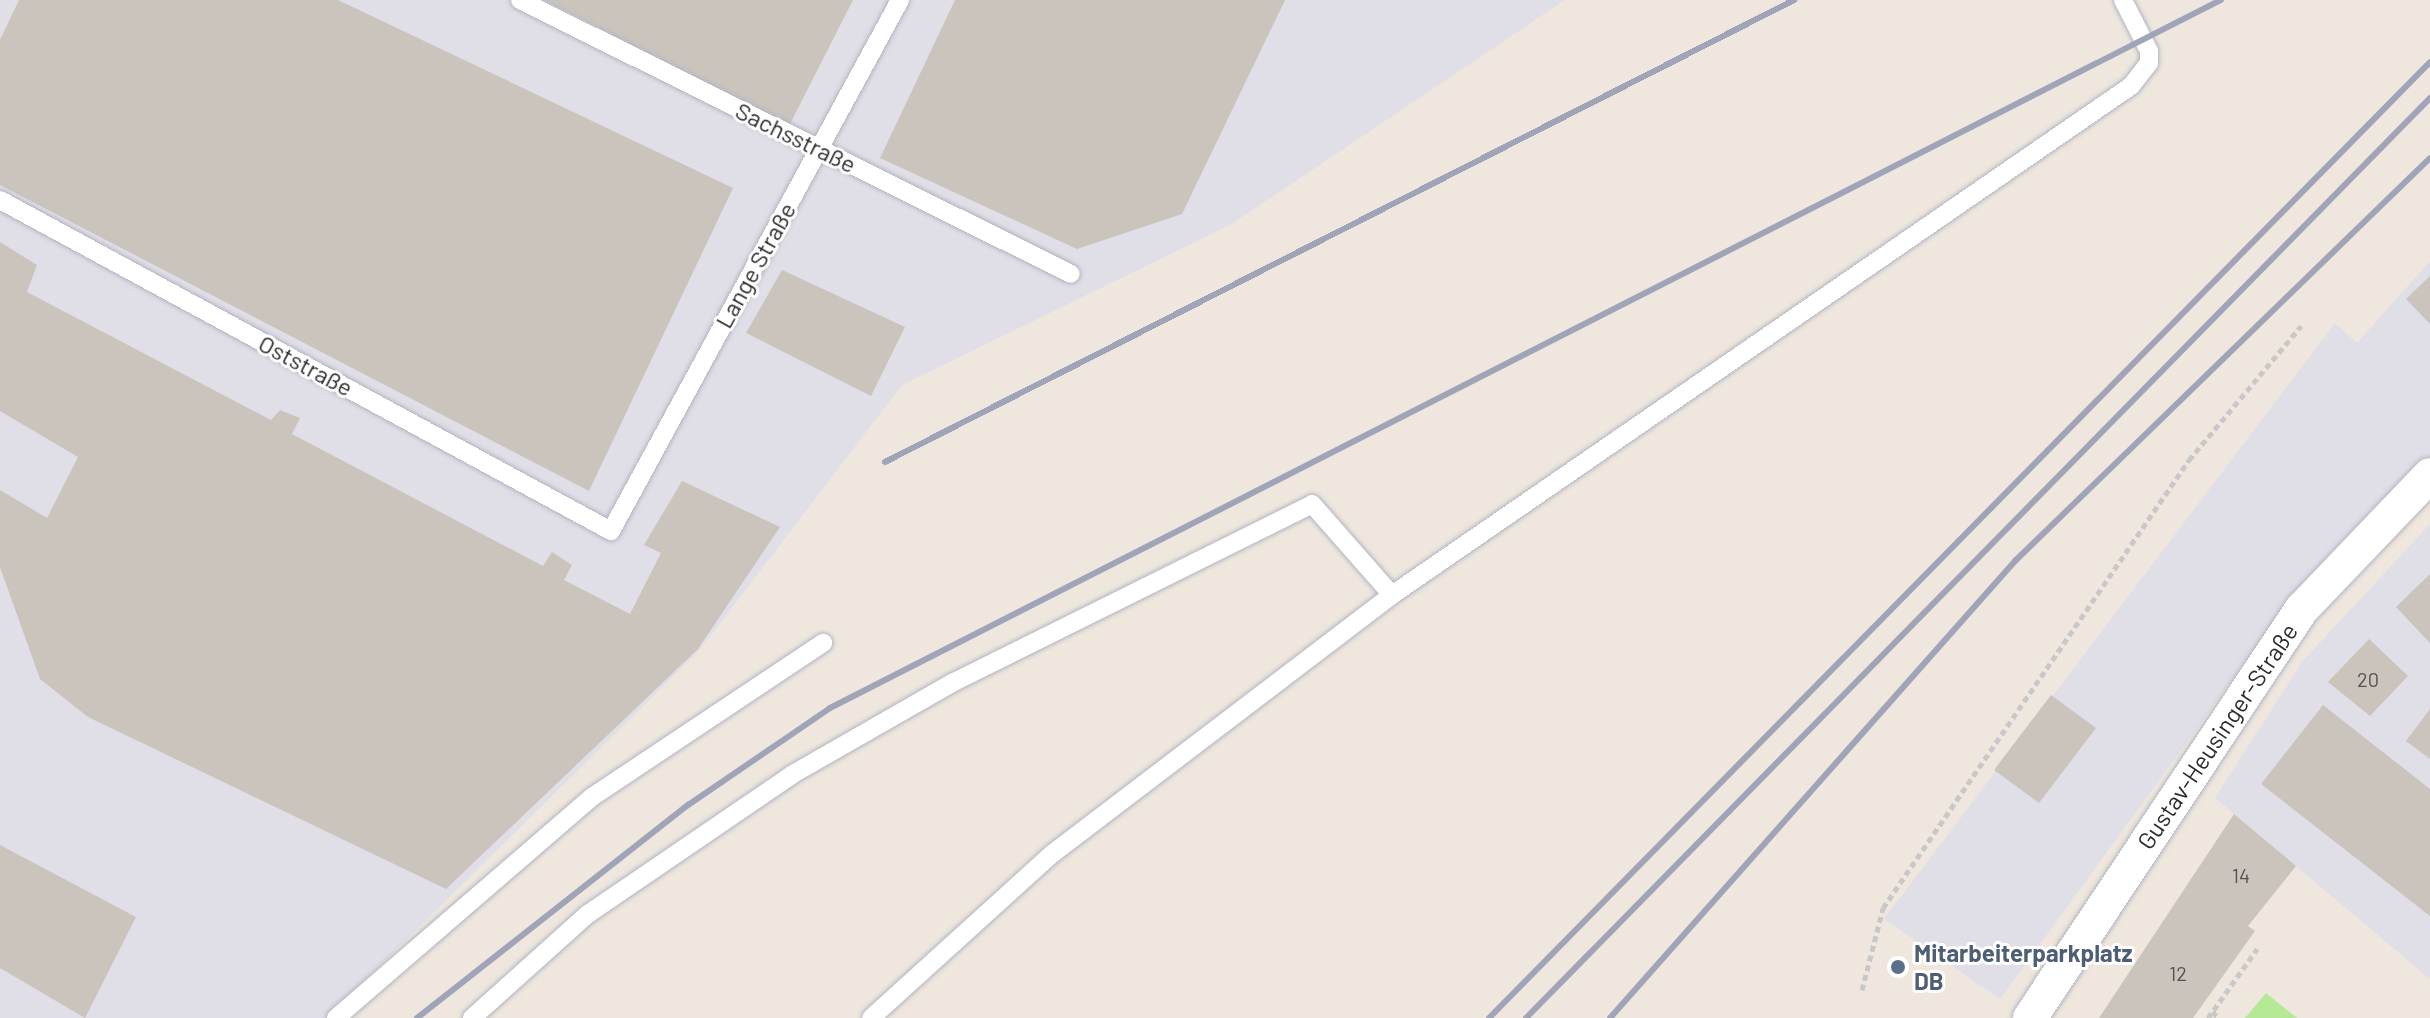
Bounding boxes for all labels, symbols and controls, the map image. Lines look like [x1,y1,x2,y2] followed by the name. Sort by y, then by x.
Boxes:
[731,96,861,178] street label: Sachsstraße
[709,197,801,333] street label: Lange Straße
[254,328,358,402] street label: Oststraße
[2131,618,2303,854] street label: Gustav-Heusinger-Straße
[2357,667,2379,691] house number: 20
[2232,863,2250,887] house number: 14
[1914,939,2133,995] place label: Mitarbeiterparkplatz DB
[1889,958,1907,976] marker: Mitarbeiterparkplatz DB
[2169,961,2187,985] house number: 12

